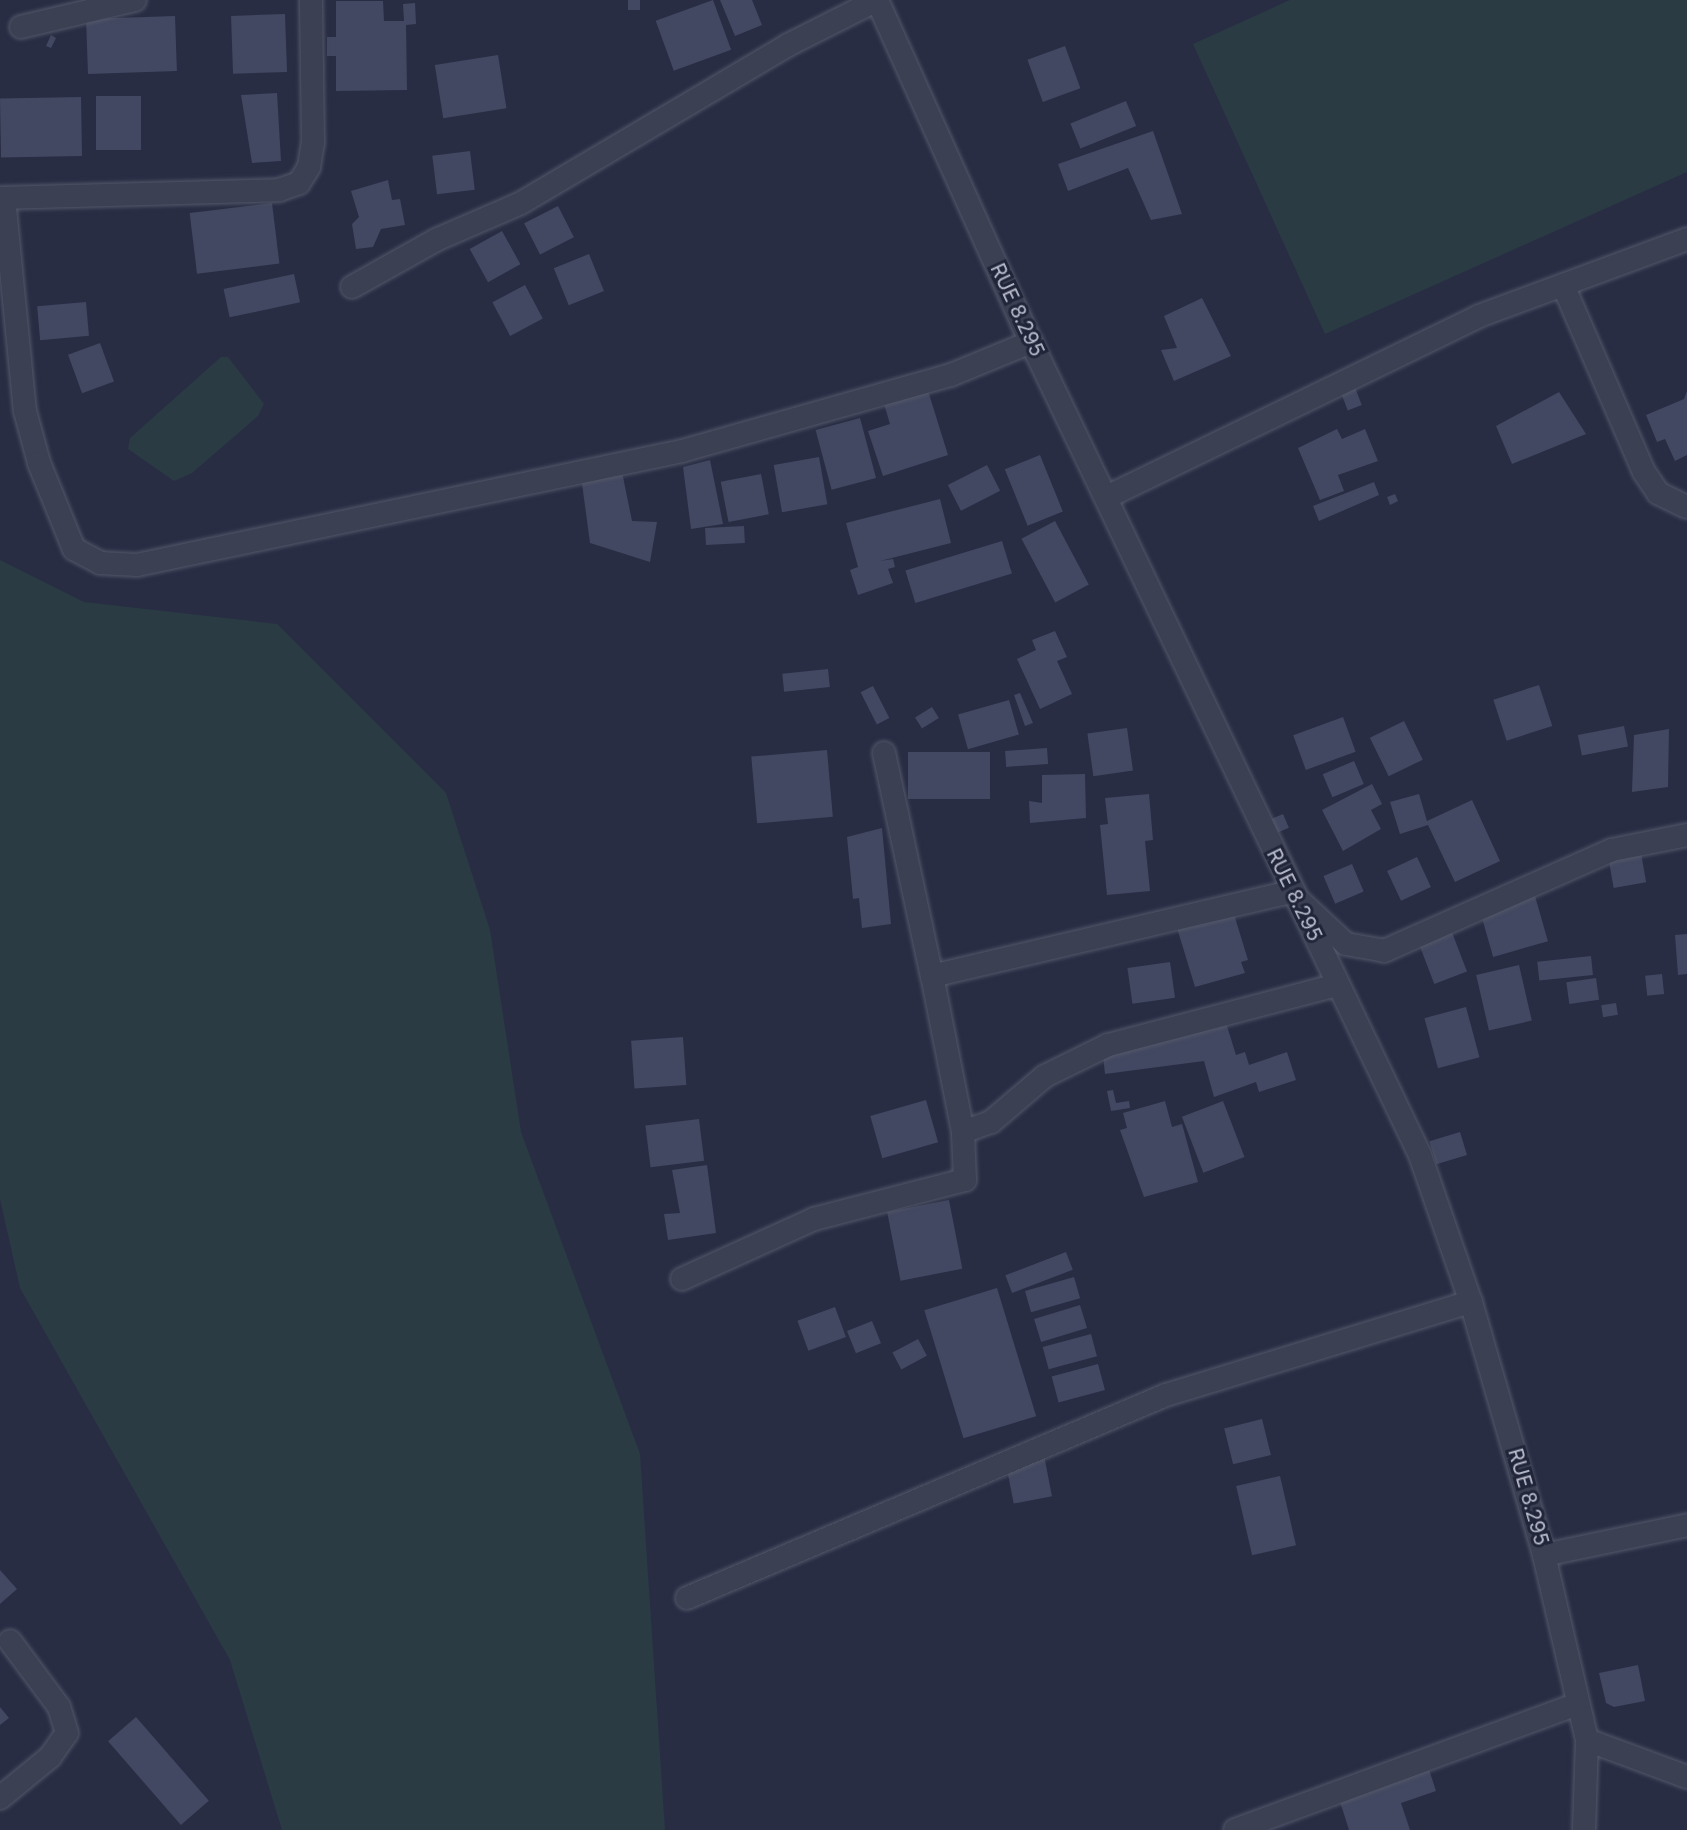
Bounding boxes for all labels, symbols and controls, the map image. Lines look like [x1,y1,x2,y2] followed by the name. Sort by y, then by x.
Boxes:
[985,260,1049,360] street label: RUE 8.295
[1261,845,1327,945] street label: RUE 8.295
[1503,1446,1553,1548] street label: RUE 8.295

